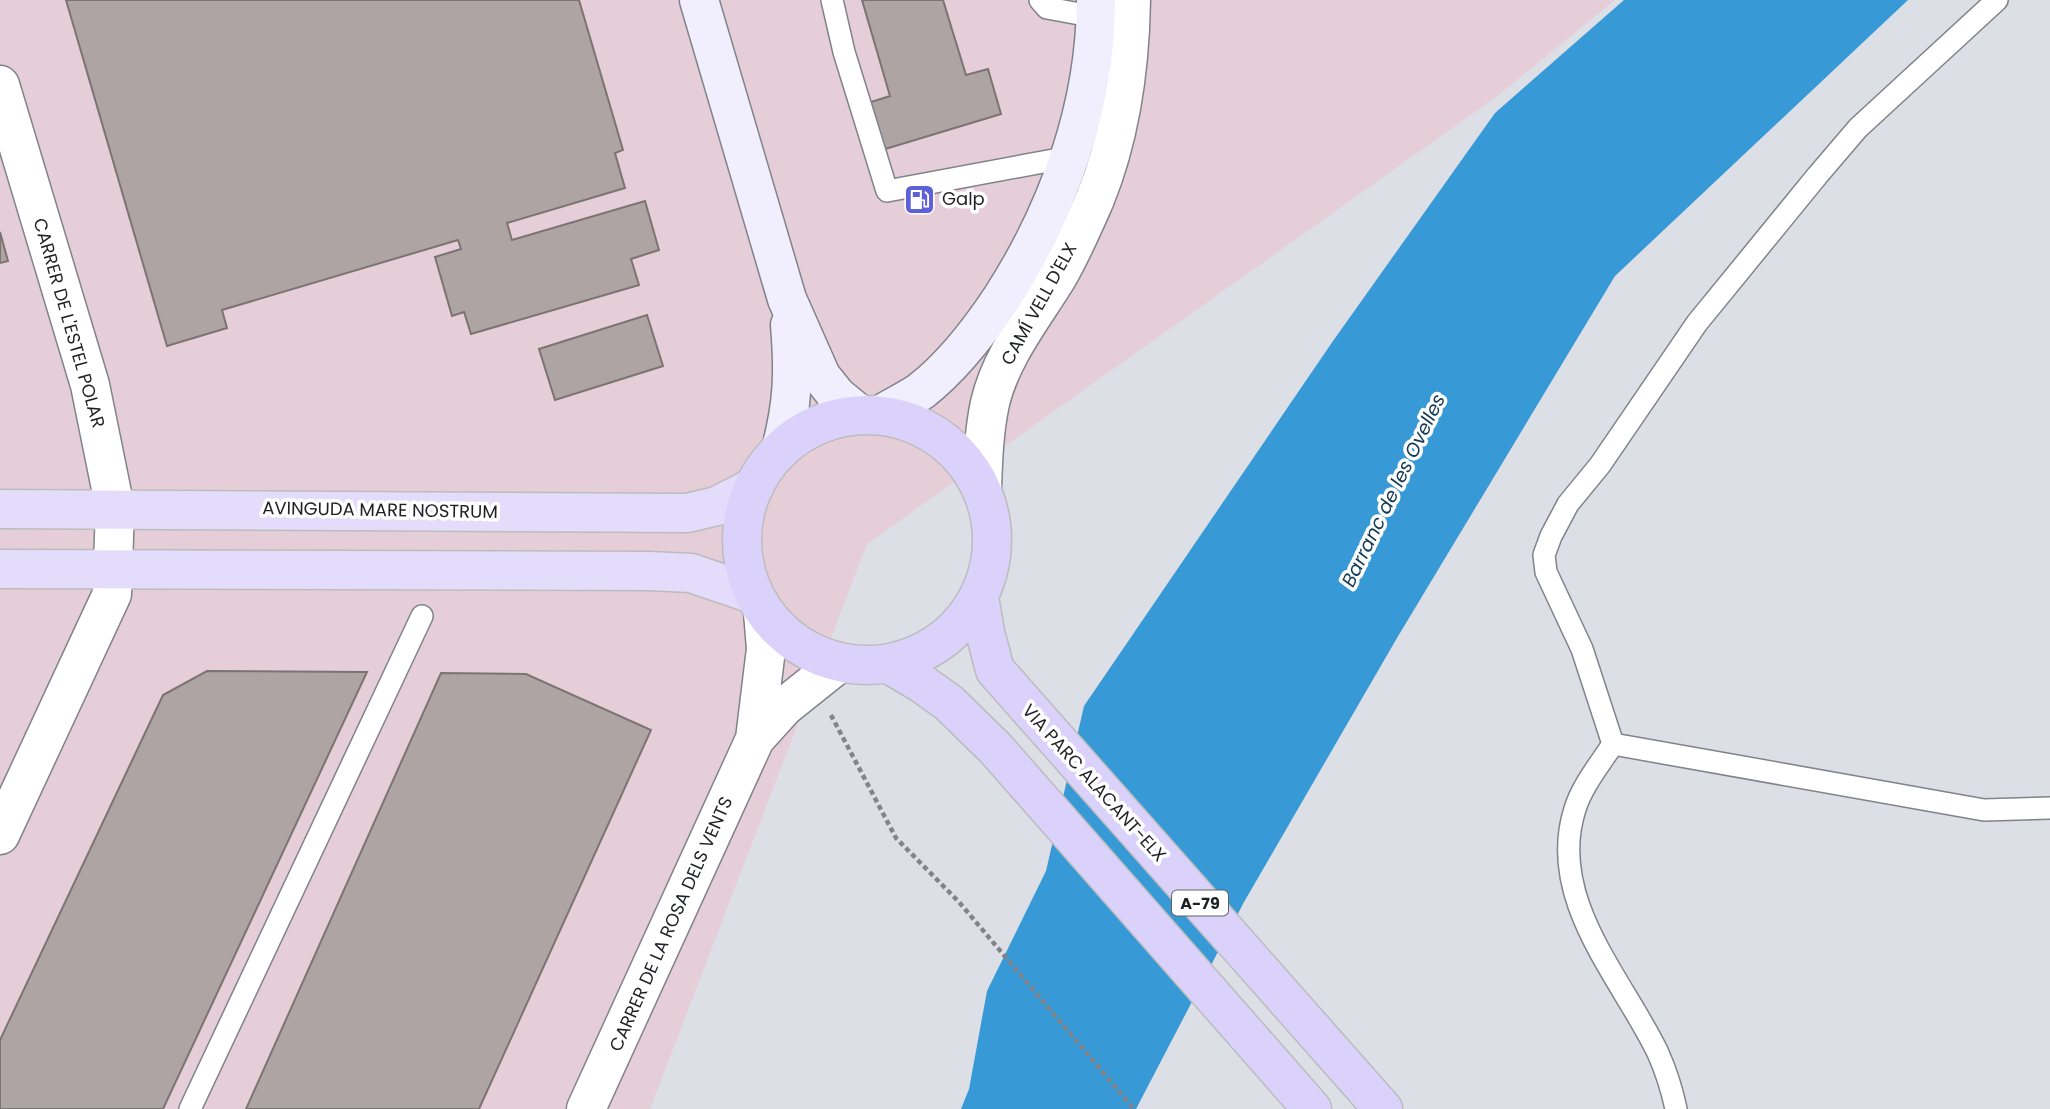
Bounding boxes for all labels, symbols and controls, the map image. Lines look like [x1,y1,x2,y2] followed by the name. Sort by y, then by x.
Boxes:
[902,182,936,216] fuel station icon: Galp
[942,186,985,211] place label: Galp
[28,215,111,431] street label: CARRER DE L'ESTEL POLAR
[995,238,1083,369] street label: CAMÍ VELL D'ELX
[1335,389,1452,591] water label: Barranc de les Ovelles
[262,495,498,524] street label: AVINGUDA MARE NOSTRUM
[1017,698,1172,867] street label: VIA PARC ALACANT-ELX
[603,792,738,1055] street label: CARRER DE LA ROSA DELS VENTS
[1172,890,1228,916] road number: A-79

